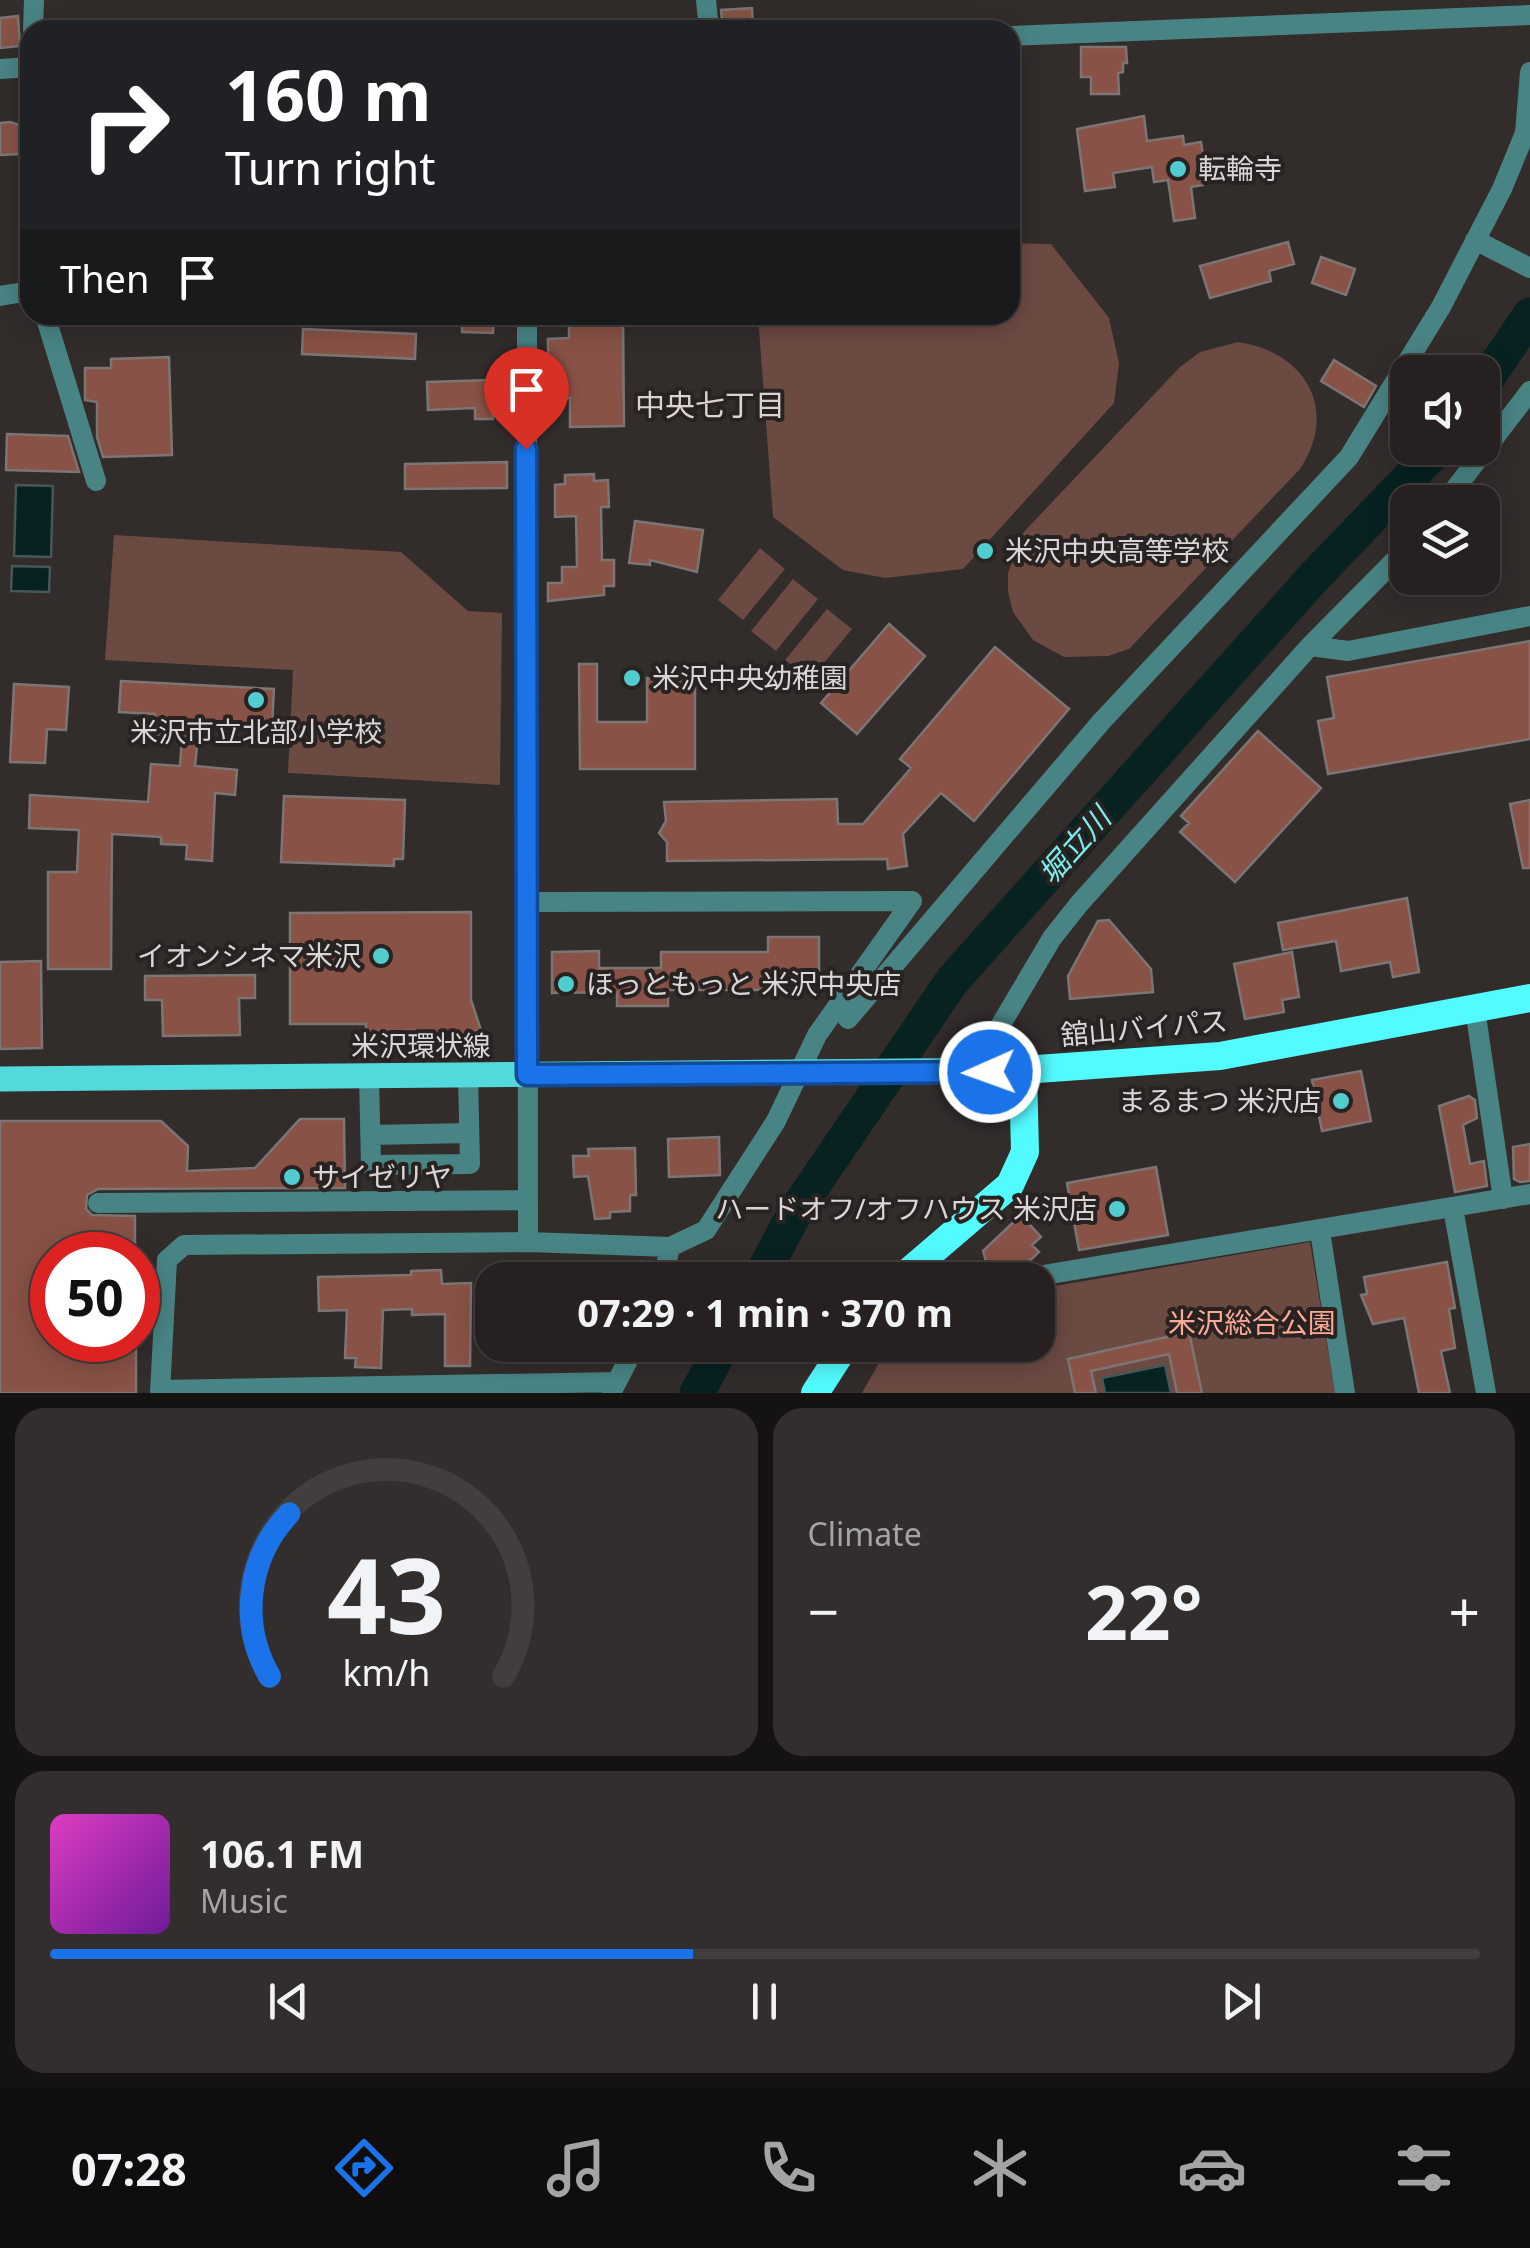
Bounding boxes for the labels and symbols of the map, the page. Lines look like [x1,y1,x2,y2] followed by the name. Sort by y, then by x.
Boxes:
[1198,149,1282,187] place label: 転輪寺
[1167,158,1189,180] marker: 転輪寺
[484,347,569,450] pin
[635,384,785,425] district label: 中央七丁目
[1005,531,1229,569] place label: 米沢中央高等学校
[974,540,996,562] marker: 米沢中央高等学校
[652,658,848,696] place label: 米沢中央幼稚園
[621,667,643,689] marker: 米沢中央幼稚園
[245,689,267,711] marker: 米沢市立北部小学校
[130,712,382,750] place label: 米沢市立北部小学校
[1029,796,1121,892] water label: 堀立川
[137,936,361,974] place label: イオンシネマ米沢
[370,945,392,967] marker: イオンシネマ米沢
[586,964,901,1002] place label: ほっともっと 米沢中央店
[555,973,577,995] marker: ほっともっと 米沢中央店
[1059,1001,1229,1053] street label: 舘山バイパス
[938,1020,1042,1124] position arrow
[351,1026,491,1064] street label: 米沢環状線
[1118,1081,1321,1119] place label: まるまつ 米沢店
[1330,1090,1352,1112] marker: まるまつ 米沢店
[312,1157,452,1195] place label: サイゼリヤ
[281,1166,303,1188] marker: サイゼリヤ
[715,1189,1097,1227] place label: ハードオフ/オフハウス 米沢店
[1106,1198,1128,1220] marker: ハードオフ/オフハウス 米沢店
[30,1232,160,1362] speed limit sign: 50
[1168,1303,1336,1341] park label: 米沢総合公園

